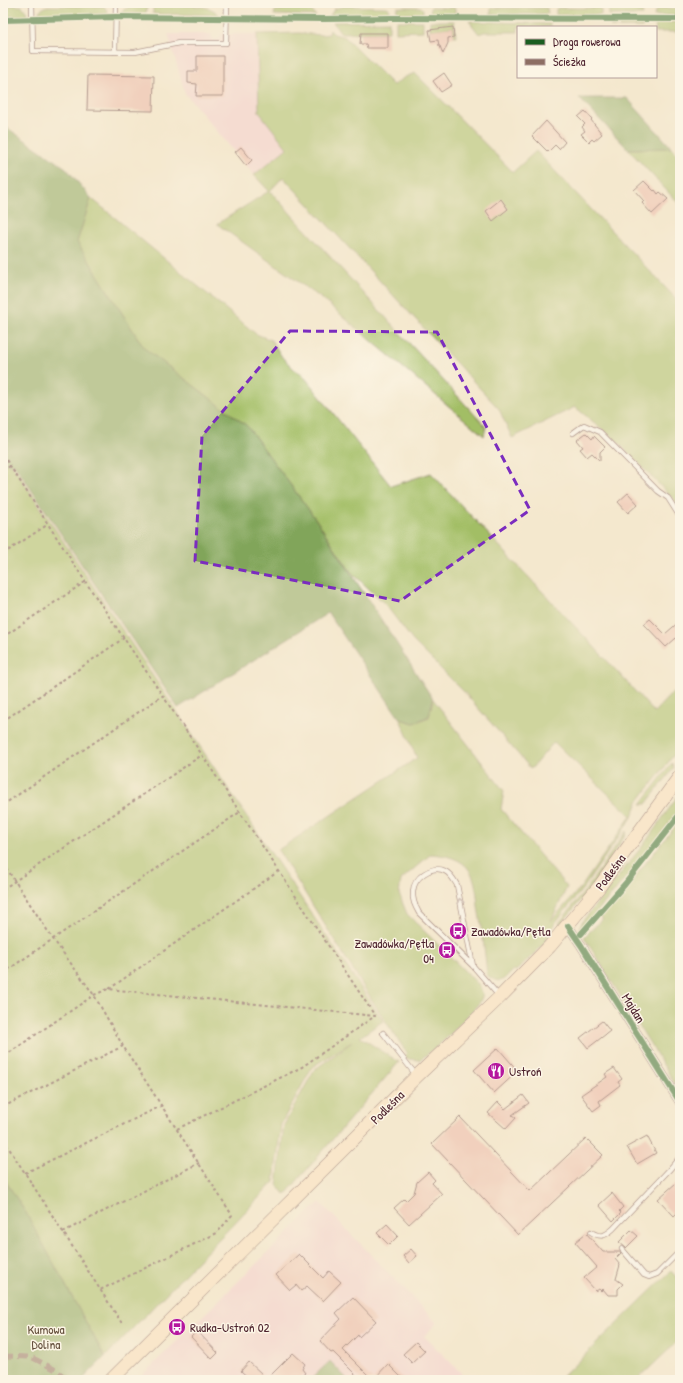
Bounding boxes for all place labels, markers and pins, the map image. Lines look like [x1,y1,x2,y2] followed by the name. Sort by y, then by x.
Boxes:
[448,921,468,941] bus stop icon: Zawadówka/Pętla
[471,922,551,940] place label: Zawadówka/Pętla
[354,934,434,967] place label: Zawadówka/Pętla 04
[437,940,457,960] bus stop icon: Zawadówka/Pętla 04
[486,1061,506,1081] restaurant icon: Ustroń
[509,1062,542,1080] place label: Ustroń
[167,1317,187,1337] bus stop icon: Rudka-Ustroń 02
[190,1318,270,1336] place label: Rudka-Ustroń 02

